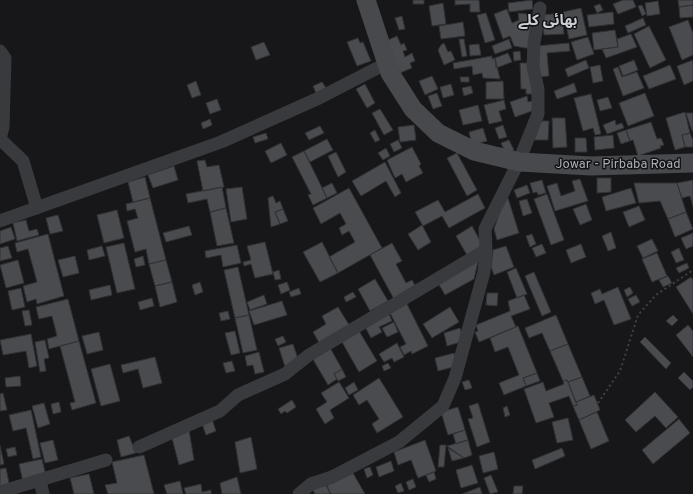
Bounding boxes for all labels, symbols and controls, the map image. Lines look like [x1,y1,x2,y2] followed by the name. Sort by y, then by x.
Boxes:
[519,12,577,31] district label: بھائی كلے
[555,157,681,173] street label: Jowar - Pirbaba Road

